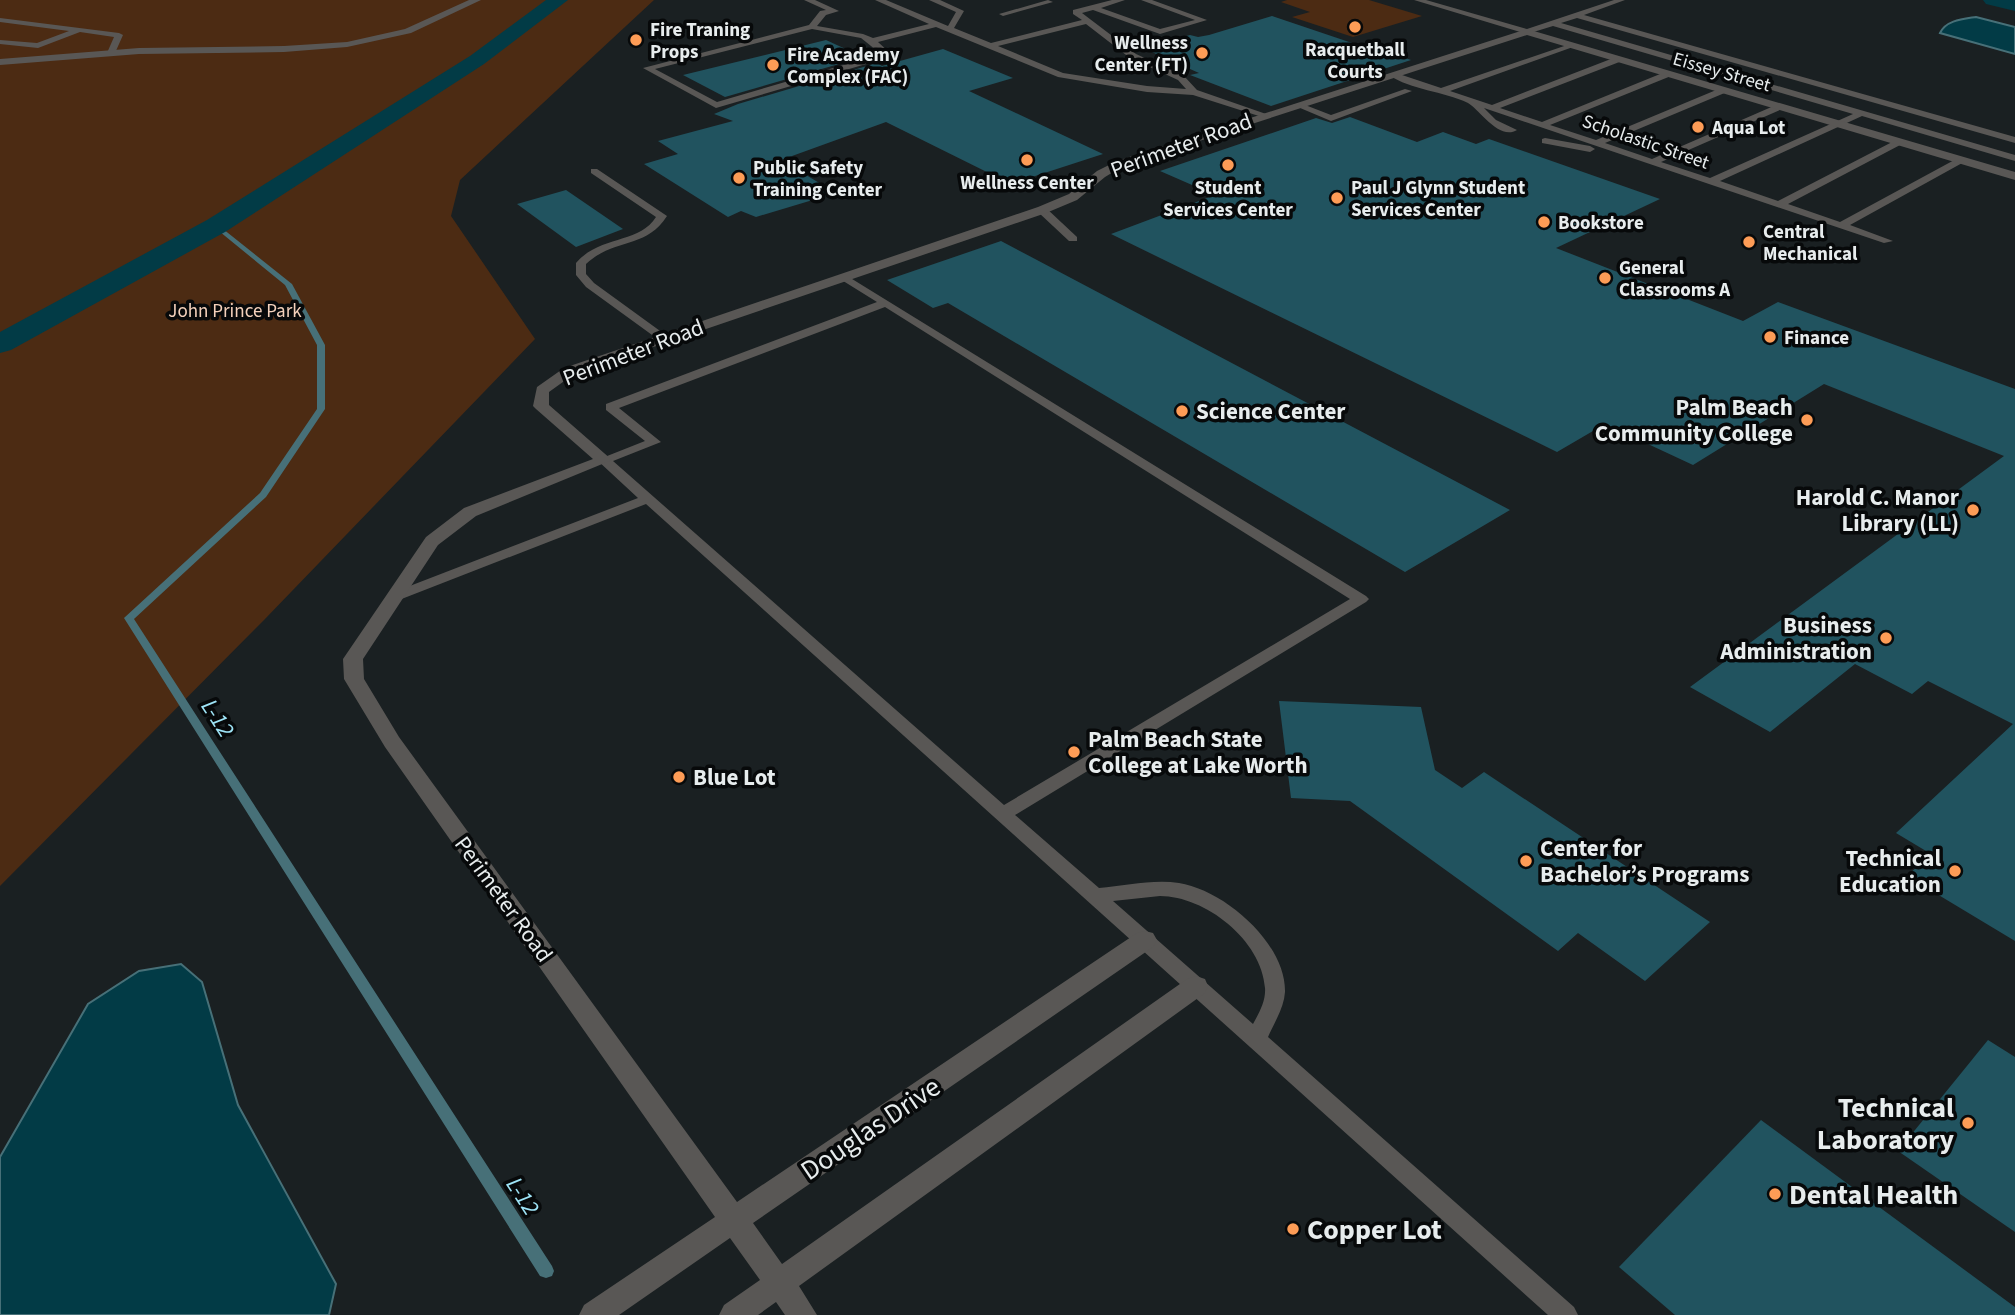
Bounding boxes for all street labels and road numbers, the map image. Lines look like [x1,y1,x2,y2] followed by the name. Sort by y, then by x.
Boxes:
[1670,46,1774,99] street label: Eissey Street
[1106,105,1257,186] street label: Perimeter Road
[1578,108,1713,177] street label: Scholastic Street
[558,310,708,394] street label: Perimeter Road
[447,829,561,969] street label: Perimeter Road
[793,1067,948,1190] street label: Douglas Drive

